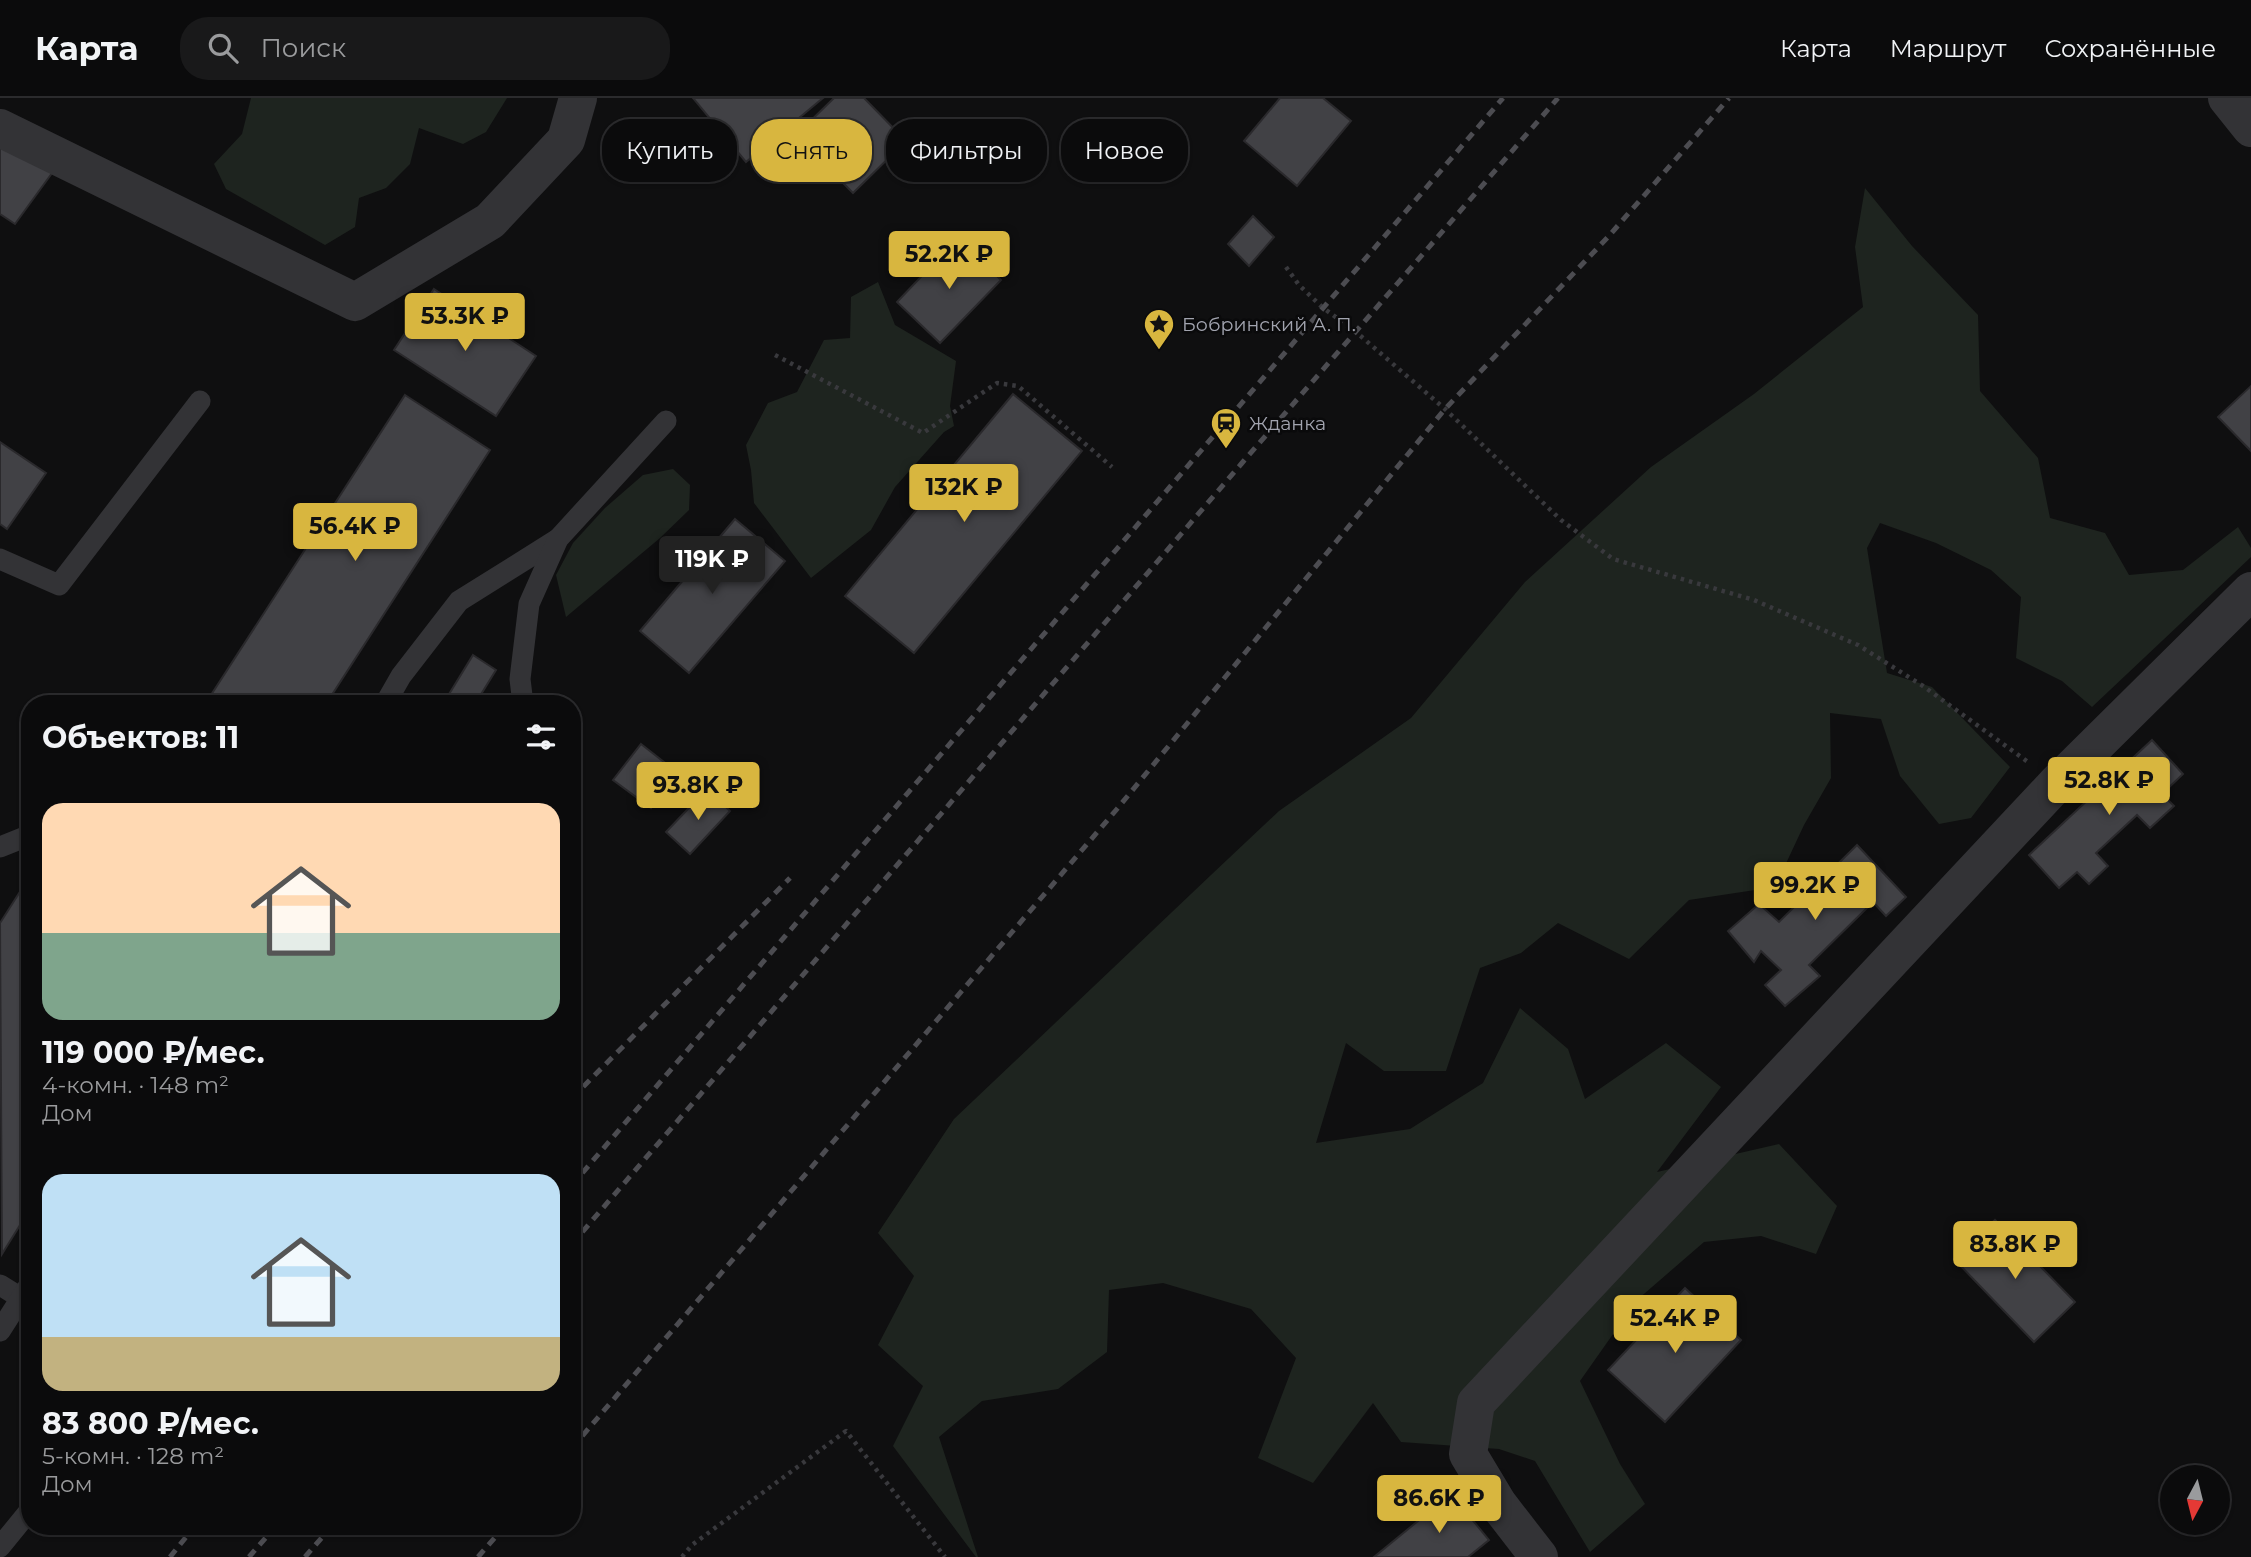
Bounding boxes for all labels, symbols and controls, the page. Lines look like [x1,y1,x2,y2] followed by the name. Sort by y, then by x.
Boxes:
[180,17,670,80] search box
[35,28,138,68] text: Карта
[204,29,242,67] icon: search
[260,32,346,64] text: Поиск
[1780,34,1852,63] text: Карта
[1890,34,2006,63] text: Маршрут
[2044,34,2216,63] text: Сохранённые
[602,119,737,182] chip: Купить
[751,119,872,182] chip: Снять
[886,119,1047,182] chip: Фильтры
[1061,119,1188,182] chip: Новое
[884,232,1014,291] pin: 52.2K ₽
[905,240,993,268] text: 52.2K ₽
[400,294,530,353] pin: 53.3K ₽
[421,302,509,330] text: 53.3K ₽
[1142,307,1176,351] place icon: Бобринский А. П.
[1182,313,1356,336] place label: Бобринский А. П.
[1209,406,1243,450] station icon: Жданка
[1249,412,1326,435] place label: Жданка
[907,464,1021,524] pin: 132K ₽
[925,473,1003,501] text: 132K ₽
[290,504,420,563] pin: 56.4K ₽
[309,512,401,540] text: 56.4K ₽
[655,536,769,596] pin: 119K ₽
[675,545,749,573] text: 119K ₽
[522,718,560,756] icon: filters
[42,719,239,756] text: Объектов: 11
[2044,758,2174,817] pin: 52.8K ₽
[633,762,763,822] pin: 93.8K ₽
[2064,766,2154,794] text: 52.8K ₽
[653,771,743,799] text: 93.8K ₽
[238,848,364,974] icon: home
[1750,862,1880,922] pin: 99.2K ₽
[1770,871,1860,899] text: 99.2K ₽
[42,1034,265,1071] text: 119 000 ₽/мес.
[42,1071,229,1099] text: 4-комн. · 148 m²
[42,1099,93,1127] text: Дом
[238,1219,364,1345] icon: home
[1950,1222,2080,1281] pin: 83.8K ₽
[1969,1230,2061,1258] text: 83.8K ₽
[1610,1296,1740,1355] pin: 52.4K ₽
[1630,1304,1720,1332] text: 52.4K ₽
[42,1405,259,1442] text: 83 800 ₽/мес.
[42,1442,224,1470] text: 5-комн. · 128 m²
[2160,1465,2230,1535] north arrow
[2160,1465,2230,1535] map controls
[42,1470,93,1498] text: Дом
[1374,1476,1504,1535] pin: 86.6K ₽
[1393,1484,1485,1512] text: 86.6K ₽

